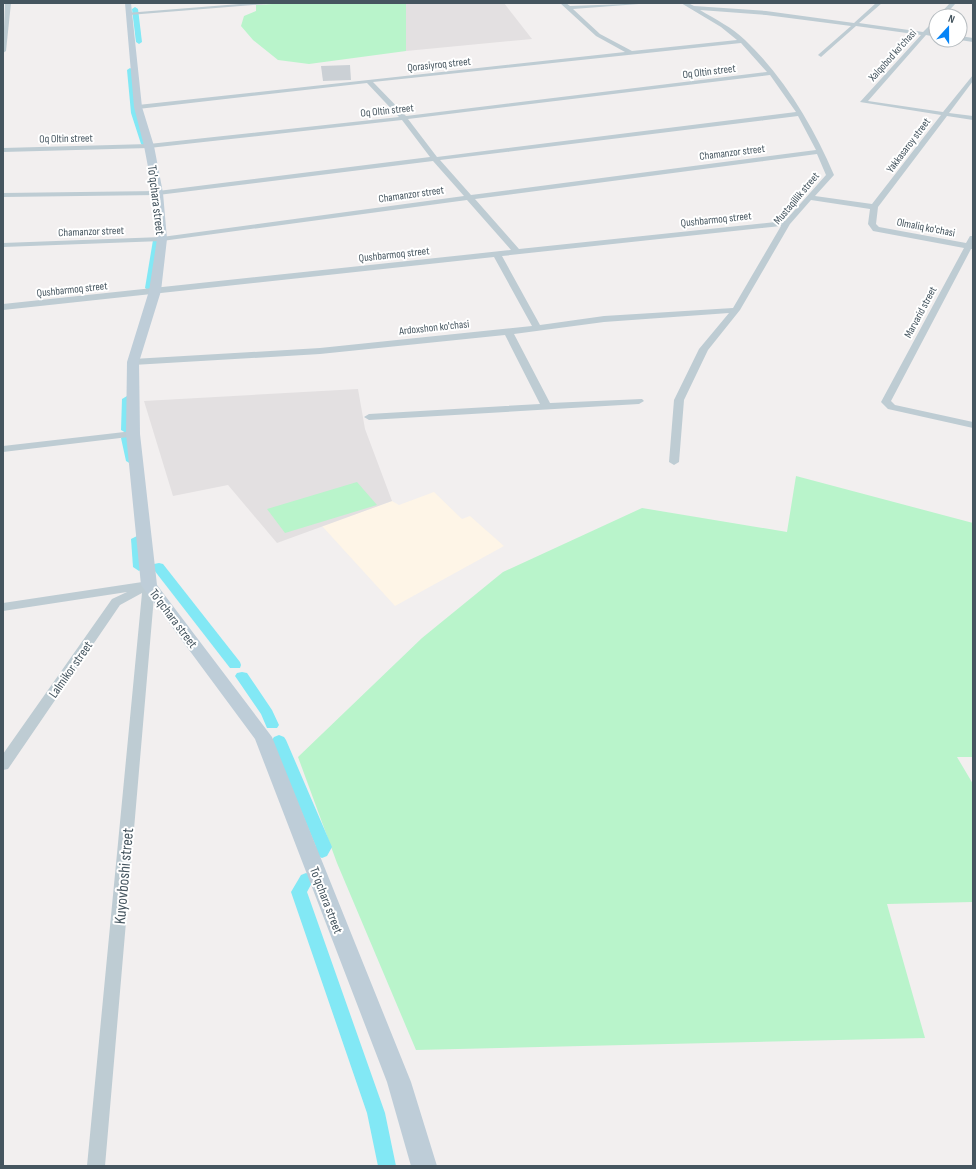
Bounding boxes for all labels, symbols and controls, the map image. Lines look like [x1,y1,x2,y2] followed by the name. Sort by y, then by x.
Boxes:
[928,8,968,48] north arrow
[946,12,957,26] text: N
[865,27,919,85] street label: Xalqobod ko'chasi
[407,55,472,74] street label: Qorasiyroq street
[682,62,737,81] street label: Oq Oltin street
[360,101,415,120] street label: Oq Oltin street
[884,115,934,175] street label: Yakkasaroy street
[39,132,94,145] street label: Oq Oltin street
[699,142,766,163] street label: Chamanzor street
[144,164,168,236] street label: To'qchara street
[771,169,822,227] street label: Mustaqillik street
[377,183,445,206] street label: Chamanzor street
[680,209,753,230] street label: Qushbarmoq street
[896,215,956,240] street label: Olmaliq ko'chasi
[58,224,125,239] street label: Chamanzor street
[358,244,431,265] street label: Qushbarmoq street
[36,279,109,300] street label: Qushbarmoq street
[901,284,940,340] street label: Marvarid street
[397,317,470,338] street label: Ardoxshon ko'chasi
[146,586,201,651] street label: To'qchara street
[45,638,96,701] street label: Lalmikor street
[111,827,138,925] street label: Kuyovboshi street
[306,865,346,936] street label: To'qchara street

